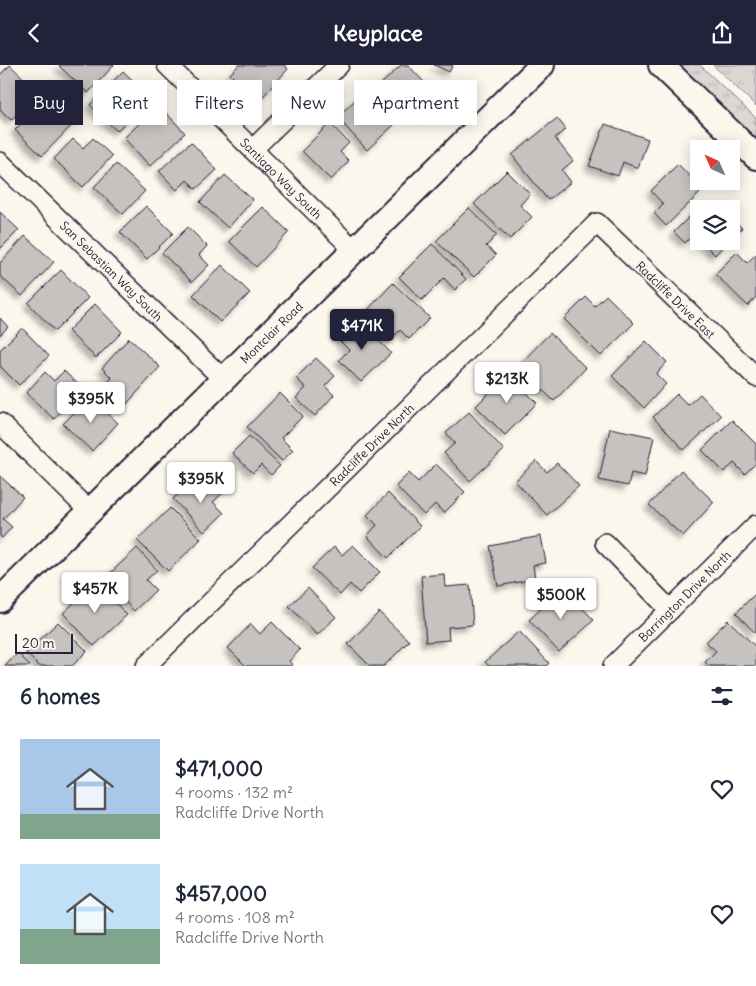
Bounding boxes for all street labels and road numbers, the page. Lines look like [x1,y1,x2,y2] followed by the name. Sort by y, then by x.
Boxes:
[238,135,325,222] street label: Santiago Way South
[57,218,166,324] street label: San Sebastian Way South
[633,258,719,341] street label: Radcliffe Drive East
[237,298,305,366] street label: Montclair Road
[326,400,417,489] street label: Radcliffe Drive North
[635,547,734,645] street label: Barrington Drive North

